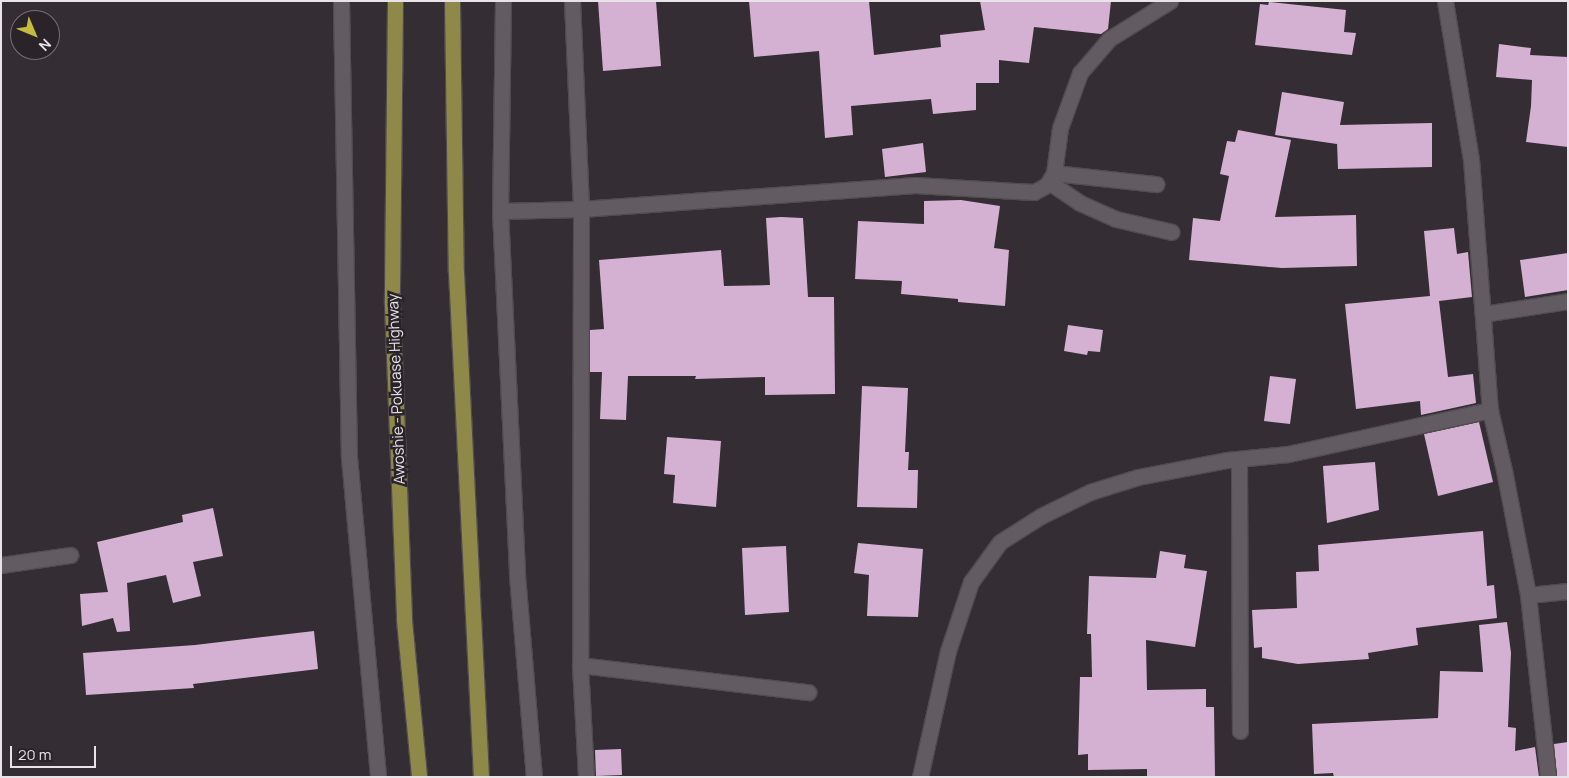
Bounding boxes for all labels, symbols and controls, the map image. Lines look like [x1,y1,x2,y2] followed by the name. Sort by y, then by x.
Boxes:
[10,10,60,60] north arrow
[35,35,56,56] text: N
[384,293,408,485] street label: Awoshie - Pokuase Highway
[12,736,99,768] scale bar
[18,744,51,765] text: 20 m

